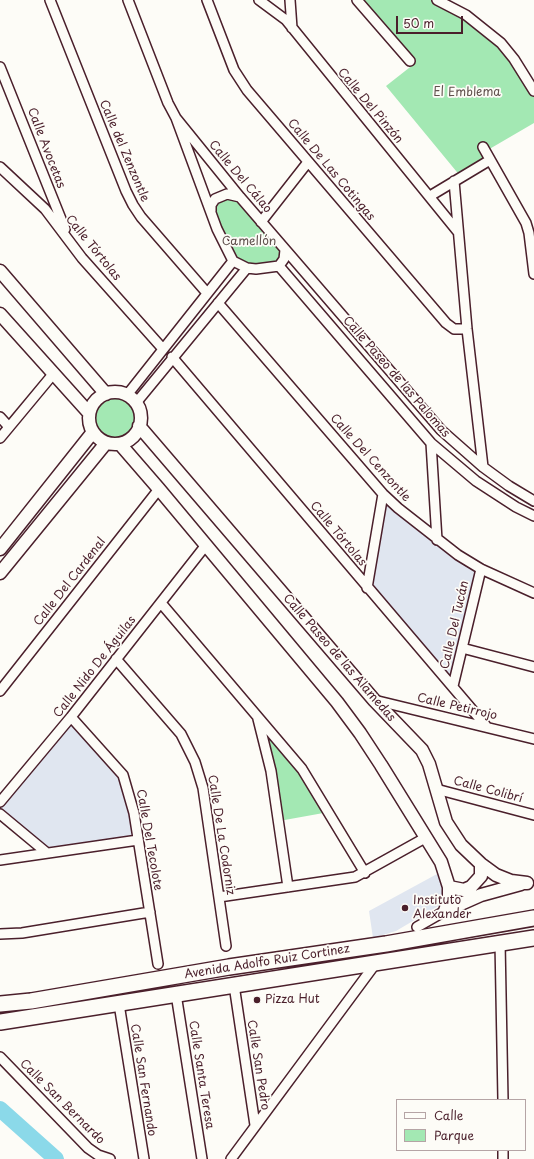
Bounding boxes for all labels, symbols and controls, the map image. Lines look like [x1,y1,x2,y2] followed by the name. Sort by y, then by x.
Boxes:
[398,8,465,34] scale bar
[403,14,434,32] text: 50 m
[334,65,406,147] street label: Calle Del Pinzón
[433,86,501,100] park label: El Emblema
[96,98,152,204] street label: Calle del Zenzontle
[24,106,68,190] street label: Calle Avocetas
[284,116,378,224] street label: Calle De Las Cotingas
[206,138,274,216] street label: Calle Del Cálao
[62,212,124,284] street label: Calle Tórtolas
[222,235,276,249] park label: Camellón
[339,314,453,440] street label: Calle Paseo de las Palomas
[327,411,413,505] street label: Calle Del Cenzontle
[307,499,369,569] street label: Calle Tórtolas
[31,535,109,629] street label: Calle Del Cardenal
[438,579,472,671] street label: Calle Del Tucán
[280,591,398,725] street label: Calle Paseo de las Alamedas
[51,613,139,721] street label: Calle Nido De Águilas
[416,691,498,723] street label: Calle Petirrojo
[204,774,238,896] street label: Calle De La Codorniz
[452,774,524,806] street label: Calle Colibrí
[133,788,165,892] street label: Calle Del Tecolote
[413,894,471,922] place label: Instituto Alexander
[400,903,410,913] marker: Instituto Alexander
[183,942,351,982] street label: Avenida Adolfo Ruiz Cortinez
[265,993,320,1007] place label: Pizza Hut
[252,995,262,1005] marker: Pizza Hut
[244,1019,272,1111] street label: Calle San Pedro
[185,1020,217,1130] street label: Calle Santa Teresa
[127,1023,159,1137] street label: Calle San Fernando
[17,1057,107,1147] street label: Calle San Bernardo
[396,1099,526,1151] legend
[434,1106,463,1124] text: Calle
[434,1126,474,1144] text: Parque

